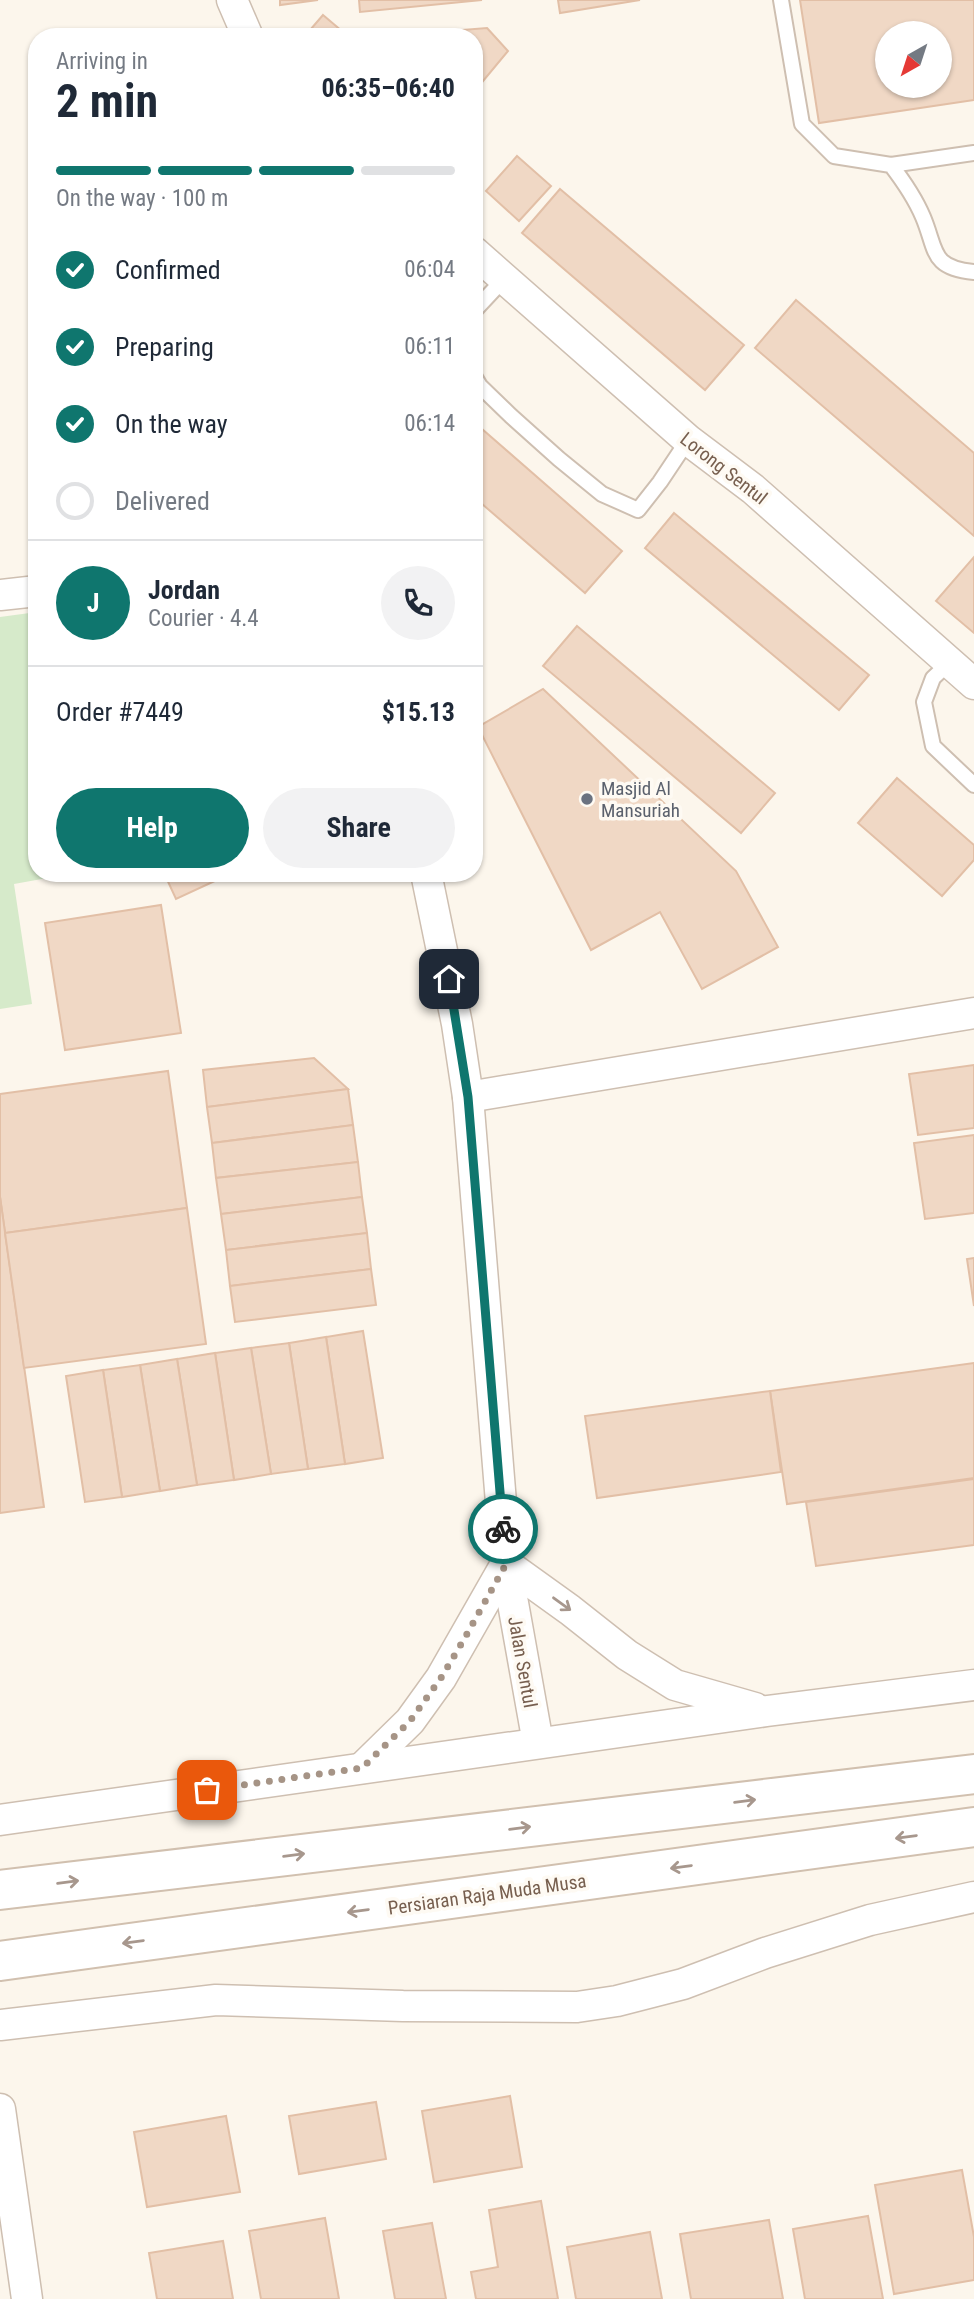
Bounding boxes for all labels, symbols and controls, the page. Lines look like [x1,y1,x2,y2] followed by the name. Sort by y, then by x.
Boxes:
[875,21,952,98] north arrow
[875,21,952,98] map controls
[56,48,148,75] text: Arriving in
[321,73,455,103] text: 06:35–06:40
[56,74,158,128] text: 2 min
[56,185,228,212] text: On the way · 100 m
[56,251,94,289] icon: check
[115,255,221,285] text: Confirmed
[404,256,455,283] text: 06:04
[56,328,94,366] icon: check
[115,332,214,362] text: Preparing
[404,333,455,360] text: 06:11
[56,405,94,443] icon: check
[115,409,228,439] text: On the way
[404,410,455,437] text: 06:14
[676,427,772,509] street label: Lorong Sentul
[115,486,210,516] text: Delivered
[381,566,455,640] button: phone
[148,575,220,605] text: Jordan
[87,588,99,618] text: J
[148,605,259,632] text: Courier · 4.4
[56,697,184,727] text: Order #7449
[382,697,455,727] text: $15.13
[601,777,680,822] place label: Masjid Al Mansuriah
[56,788,249,868] button: Help
[263,788,455,868] button: Share
[579,791,595,807] marker: Masjid Al Mansuriah
[419,949,479,1009] pin
[430,960,468,998] icon: home
[468,1494,538,1564] courier
[484,1510,522,1548] icon: bike
[552,1597,571,1611] one-way arrow
[503,1615,542,1710] street label: Jalan Sentul
[177,1760,237,1820] pin
[188,1771,226,1809] icon: bag
[734,1794,756,1807] one-way arrow
[508,1821,530,1834] one-way arrow
[896,1830,918,1843] one-way arrow
[282,1849,304,1862] one-way arrow
[670,1861,693,1874] one-way arrow
[386,1869,588,1920] street label: Persiaran Raja Muda Musa
[56,1876,79,1889] one-way arrow
[348,1905,370,1918] one-way arrow
[122,1936,145,1949] one-way arrow

